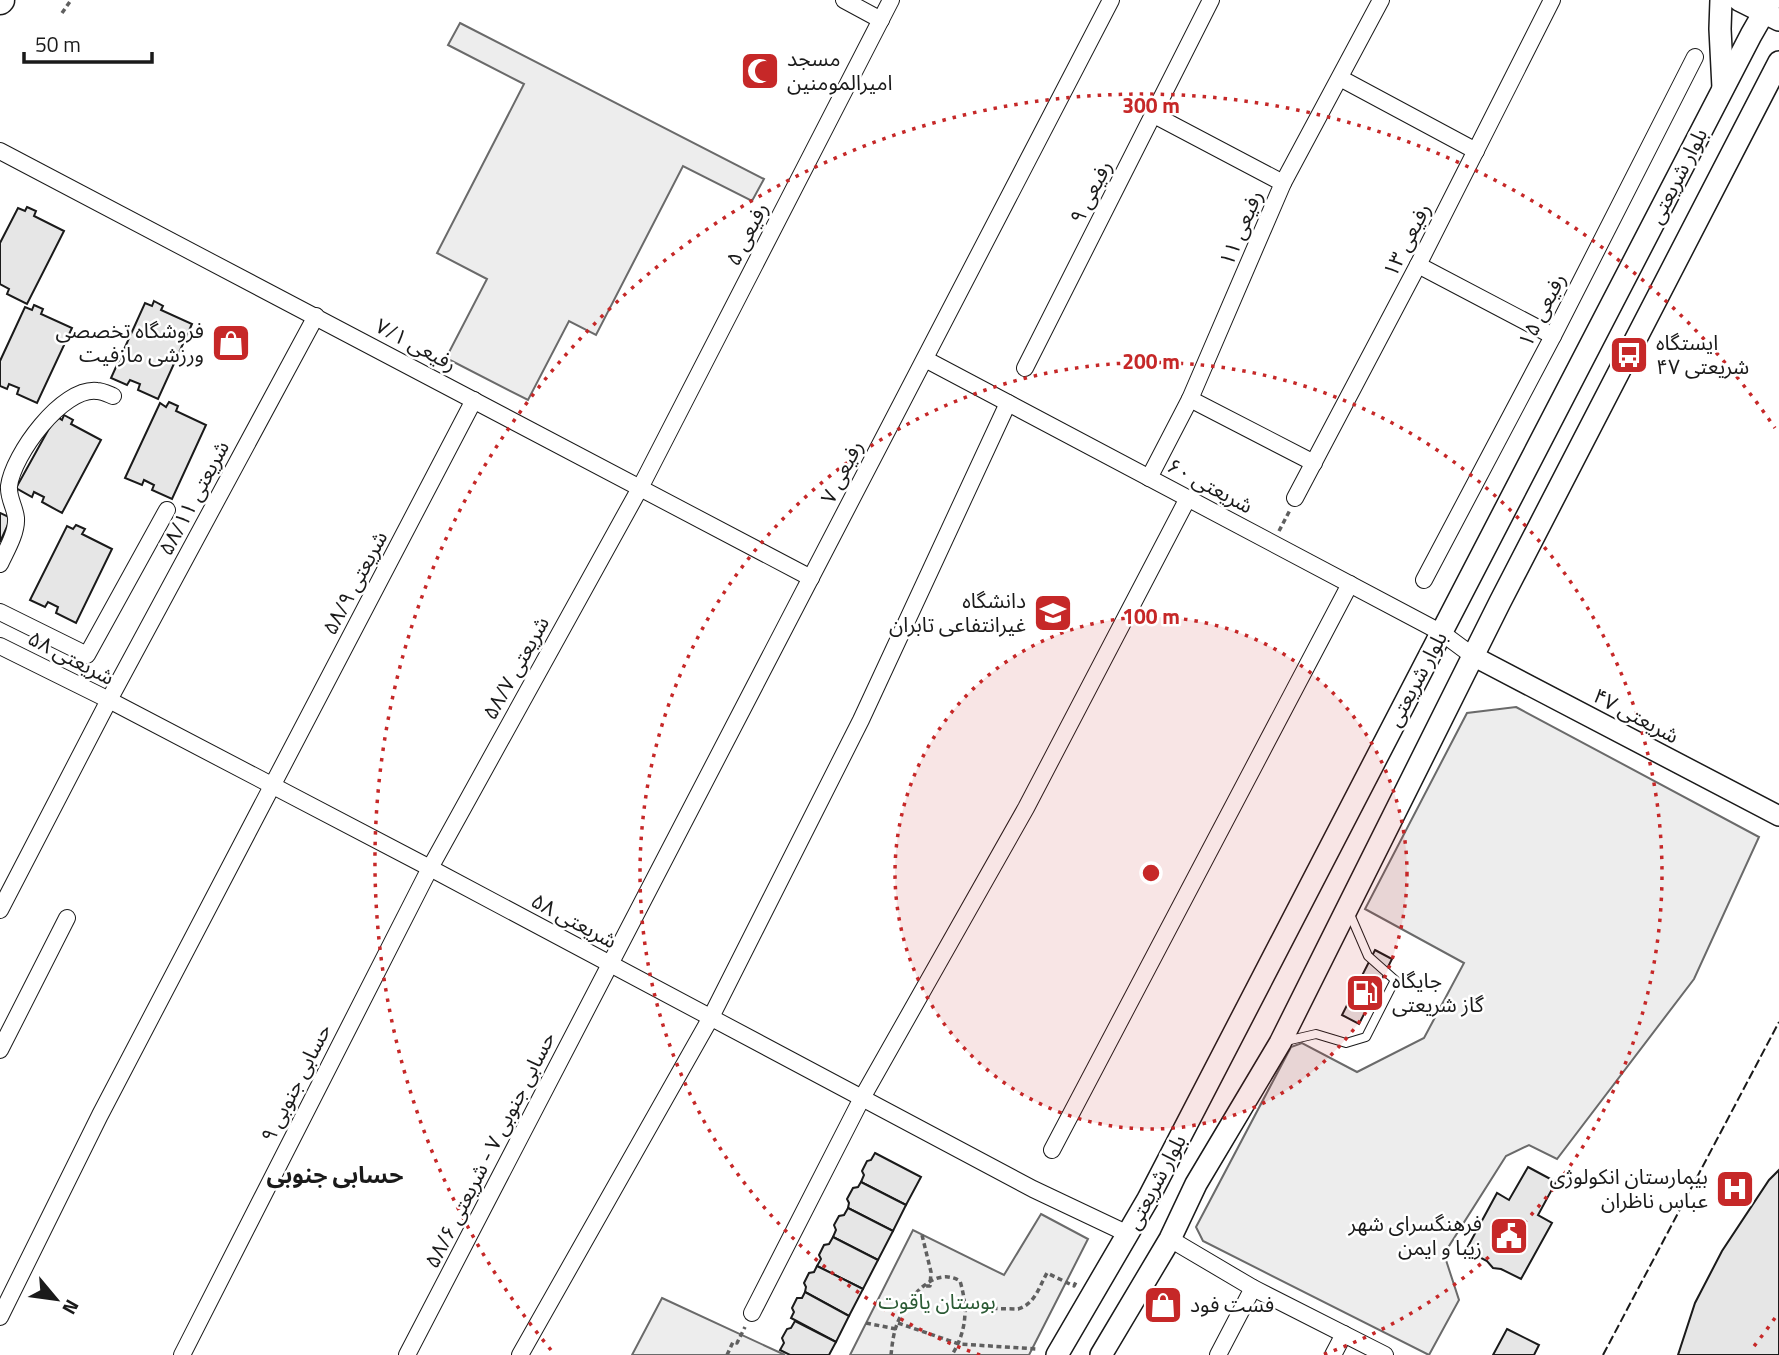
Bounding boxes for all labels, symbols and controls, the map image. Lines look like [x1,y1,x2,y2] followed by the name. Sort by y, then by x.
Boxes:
[24,21,152,65] scale bar
[35,28,81,60] text: 50 m
[787,42,893,98] place label: مسجد امیرالمومنین
[739,50,781,92] mosque icon: مسجد امیرالمومنین
[1122,89,1180,121] text: 300 m
[1639,122,1715,229] street label: بلوار شریعتی
[1061,154,1120,229] street label: رفیعی ۹
[1210,185,1270,270] street label: رفیعی ۱۱
[717,196,776,271] street label: رفیعی ۵
[1374,197,1438,282] street label: رفیعی ۱۳
[1509,267,1573,352] street label: رفیعی ۱۵
[370,309,463,379] street label: رفیعی ۷/۱
[56,314,204,370] place label: فروشگاه تخصصی ورزشی مازفیت
[210,322,252,364] shop icon: فروشگاه تخصصی ورزشی مازفیت
[1656,326,1749,382] place label: ایستگاه شریعتی ۴۷
[1608,334,1650,376] bus stop icon: ایستگاه شریعتی ۴۷
[1122,345,1180,377] text: 200 m
[149,434,237,561] street label: شریعتی ۵۸/۱۱
[812,434,871,509] street label: رفیعی ۷
[1162,449,1259,521] street label: شریعتی ۶۰
[313,525,395,640] street label: شریعتی ۵۸/۹
[889,584,1026,640] place label: دانشگاه غیرانتفاعی تابران
[1032,592,1074,634] school or university icon: دانشگاه غیرانتفاعی تابران
[1122,600,1180,632] text: 100 m
[474,610,557,725] street label: شریعتی ۵۸/۷
[23,622,120,693] street label: شریعتی ۵۸
[1378,625,1455,732] street label: بلوار شریعتی
[1588,679,1685,751] street label: شریعتی ۴۷
[1139,861,1163,885] centre of rings
[526,884,623,956] street label: شریعتی ۵۸
[1392,964,1484,1020] place label: جایگاه گاز شریعتی
[1344,972,1386,1014] fuel station icon: جایگاه گاز شریعتی
[252,1018,339,1147] street label: حسابی جنوبی ۹
[415,1026,563,1273] street label: حسابی جنوبی ۷ - شریعتی ۵۸/۶
[1117,1128,1194,1235] street label: بلوار شریعتی
[266,1157,404,1192] district label: حسابی جنوبی
[1550,1160,1708,1216] place label: بیمارستان انکولوژی عباس ناظران
[1714,1168,1756,1210] hospital icon: بیمارستان انکولوژی عباس ناظران
[1348,1207,1482,1263] place label: فرهنگسرای شهر زیبا و ایمن
[1488,1215,1530,1257] public building icon: فرهنگسرای شهر زیبا و ایمن
[21,1264,91,1334] north arrow
[1142,1284,1184,1326] shop icon: فست فود
[878,1285,996,1317] park label: بوستان یاقوت
[1190,1288,1274,1320] place label: فست فود
[55,1295,87,1320] text: N

